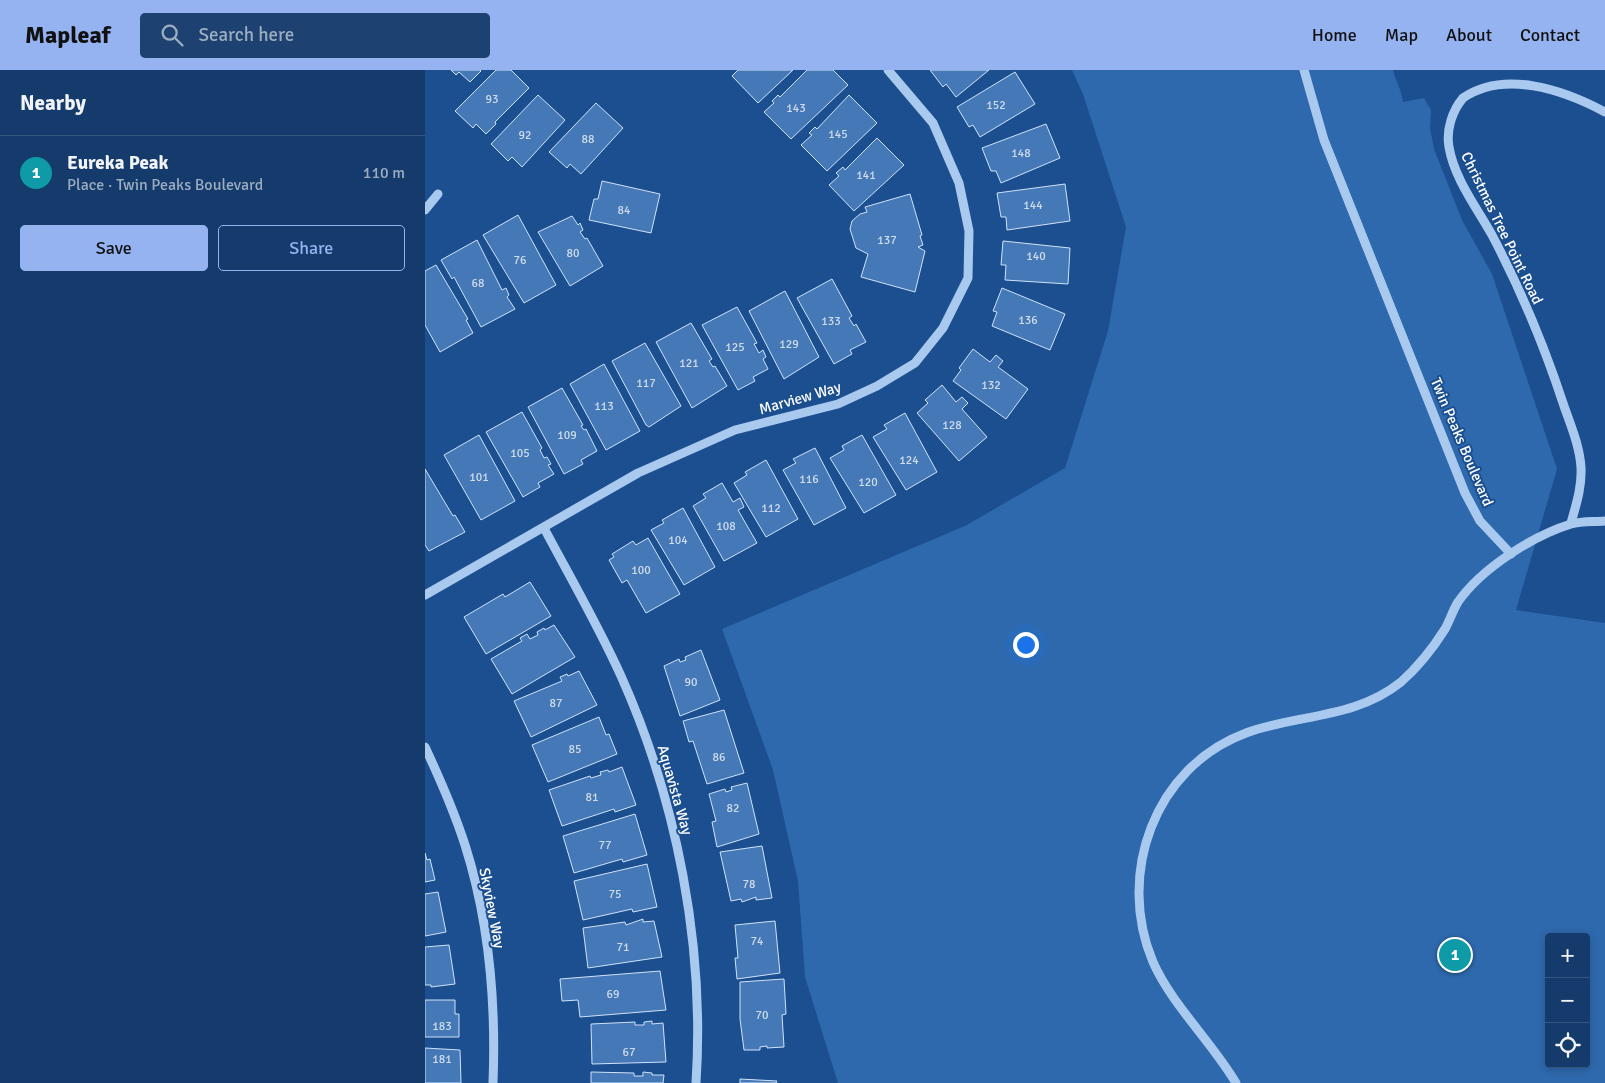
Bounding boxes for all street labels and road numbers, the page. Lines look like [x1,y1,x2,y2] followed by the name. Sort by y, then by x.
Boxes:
[1457,149,1547,307] street label: Christmas Tree Point Road
[1427,375,1497,509] street label: Twin Peaks Boulevard
[757,378,843,418] street label: Marview Way
[654,743,696,837] street label: Aquavista Way
[475,866,509,950] street label: Skyview Way

